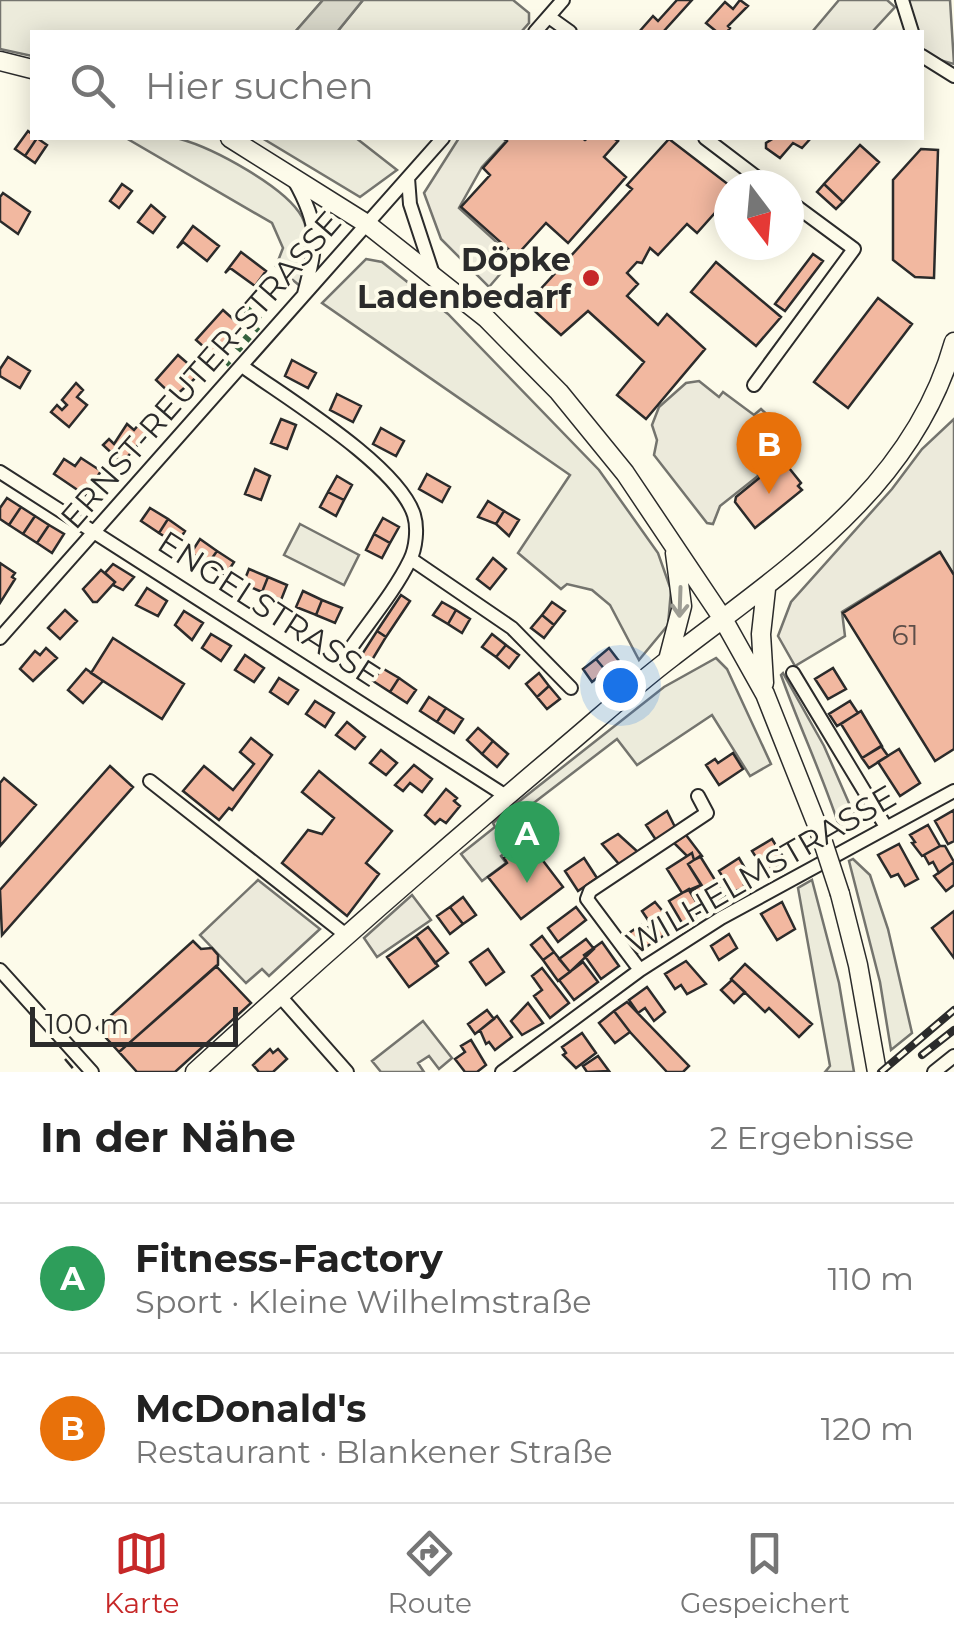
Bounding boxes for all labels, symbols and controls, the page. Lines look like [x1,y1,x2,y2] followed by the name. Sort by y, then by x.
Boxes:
[30,30,924,140] search box
[65,58,120,113] icon: search
[145,62,374,109] text: Hier suchen
[714,170,804,260] north arrow
[52,203,349,536] street label: ERNST-REUTER-STRASSE
[357,240,573,316] place label: Döpke Ladenbedarf
[580,267,602,289] marker: Döpke Ladenbedarf
[736,412,802,494] pin: B
[151,522,388,695] street label: ENGELSTRASSE
[670,585,689,617] one-way arrow
[891,618,919,652] house number: 61
[595,660,646,711] your location
[619,776,903,963] street label: WILHELMSTRASSE
[494,800,560,883] pin: A
[30,1002,238,1046] scale bar
[45,1007,129,1041] text: 100 m
[40,1111,296,1163] text: In der Nähe
[710,1118,914,1157] text: 2 Ergebnisse
[135,1235,443,1282] text: Fitness-Factory
[60,1259,85,1298] text: A
[827,1259,914,1298] text: 110 m
[135,1282,592,1321] text: Sport · Kleine Wilhelmstraße
[135,1385,366,1432] text: McDonald's
[60,1409,85,1448] text: B
[821,1409,914,1448] text: 120 m
[135,1432,613,1471] text: Restaurant · Blankener Straße
[104,1526,179,1620] tab: Karte
[388,1526,472,1620] tab: Route
[680,1526,850,1620] tab: Gespeichert

